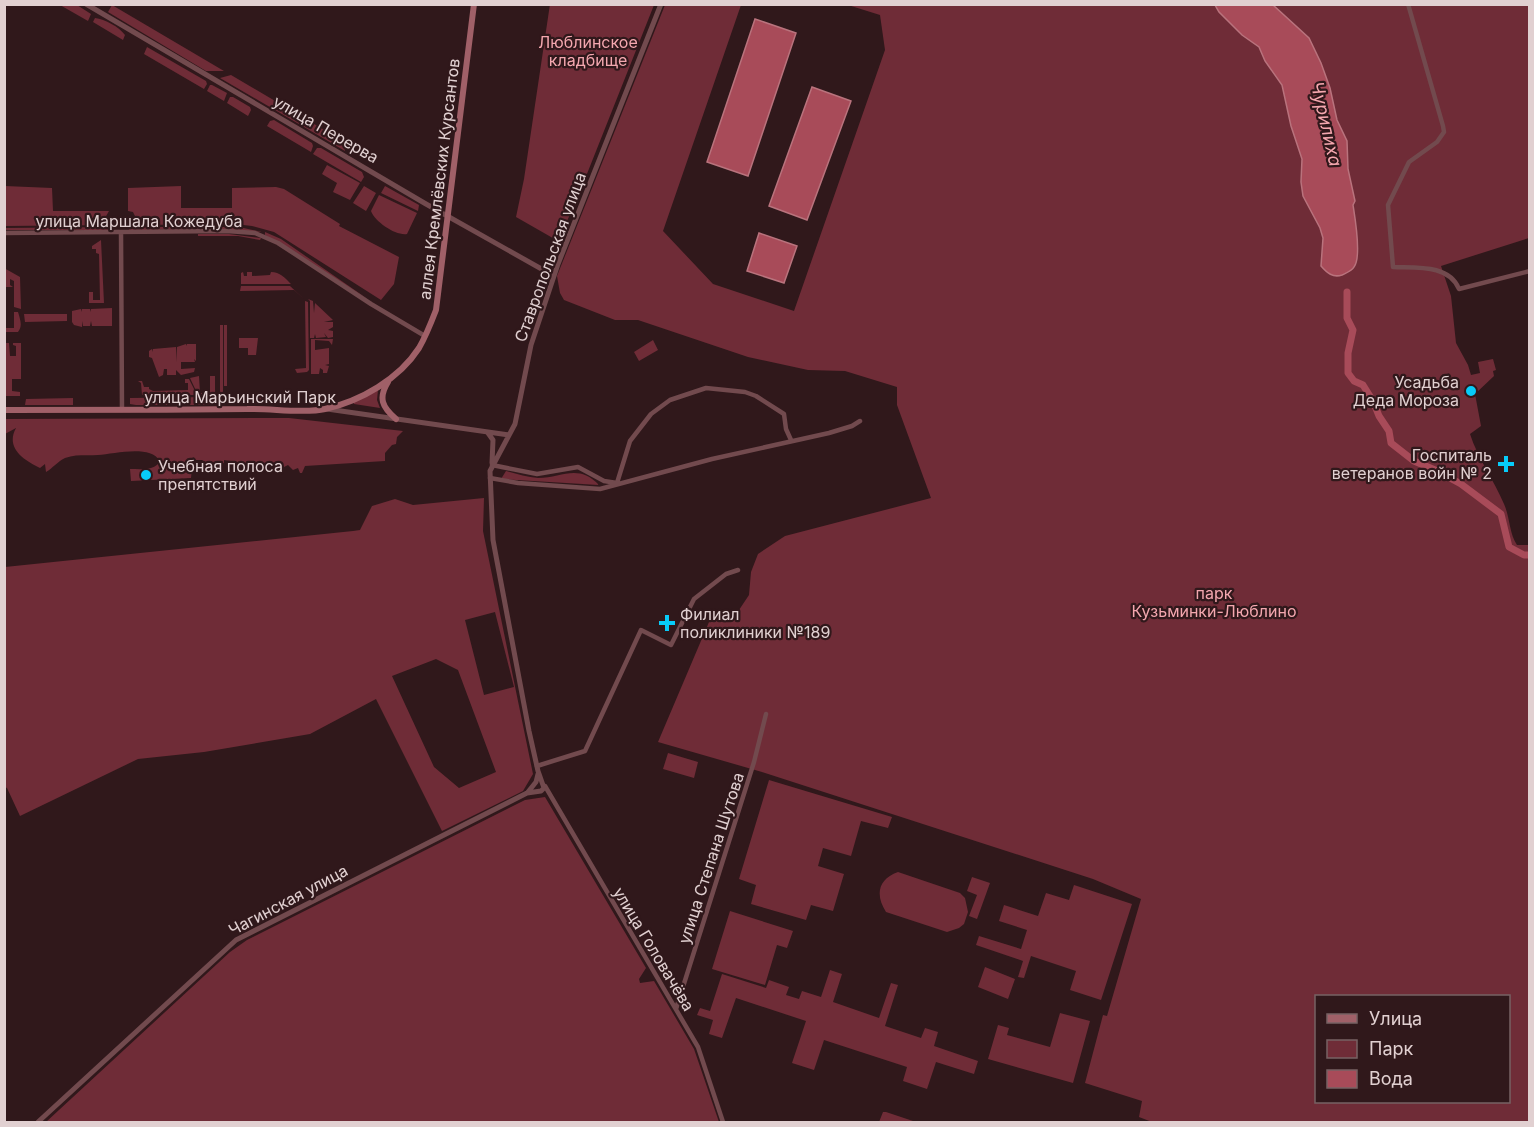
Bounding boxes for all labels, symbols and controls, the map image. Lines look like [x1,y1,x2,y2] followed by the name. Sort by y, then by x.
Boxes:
[538,32,638,70] park label: Люблинское кладбище
[414,57,464,301] street label: аллея Кремлёвских Курсантов
[1307,79,1346,168] water label: Чурилиха
[270,91,382,167] street label: улица Перерва
[510,169,590,345] street label: Ставропольская улица
[36,211,242,231] street label: улица Маршала Кожедуба
[1353,372,1459,410] place label: Усадьба Деда Мороза
[1464,384,1478,398] marker: Усадьба Деда Мороза
[144,387,336,407] street label: улица Марьинский Парк
[1332,445,1492,483] place label: Госпиталь ветеранов войн № 2
[1497,455,1515,473] marker: Госпиталь ветеранов войн № 2
[158,456,283,494] place label: Учебная полоса препятствий
[139,468,153,482] marker: Учебная полоса препятствий
[1131,583,1297,621] park label: парк Кузьминки-Люблино
[680,604,830,642] place label: Филиал поликлиники №189
[658,614,676,632] marker: Филиал поликлиники №189
[674,770,748,946] street label: улица Степана Шутова
[225,860,351,940] street label: Чагинская улица
[609,883,699,1015] street label: улица Головачёва
[1315,995,1510,1103] legend
[1369,1008,1422,1029] text: Улица
[1369,1038,1414,1059] text: Парк
[1369,1068,1413,1089] text: Вода

